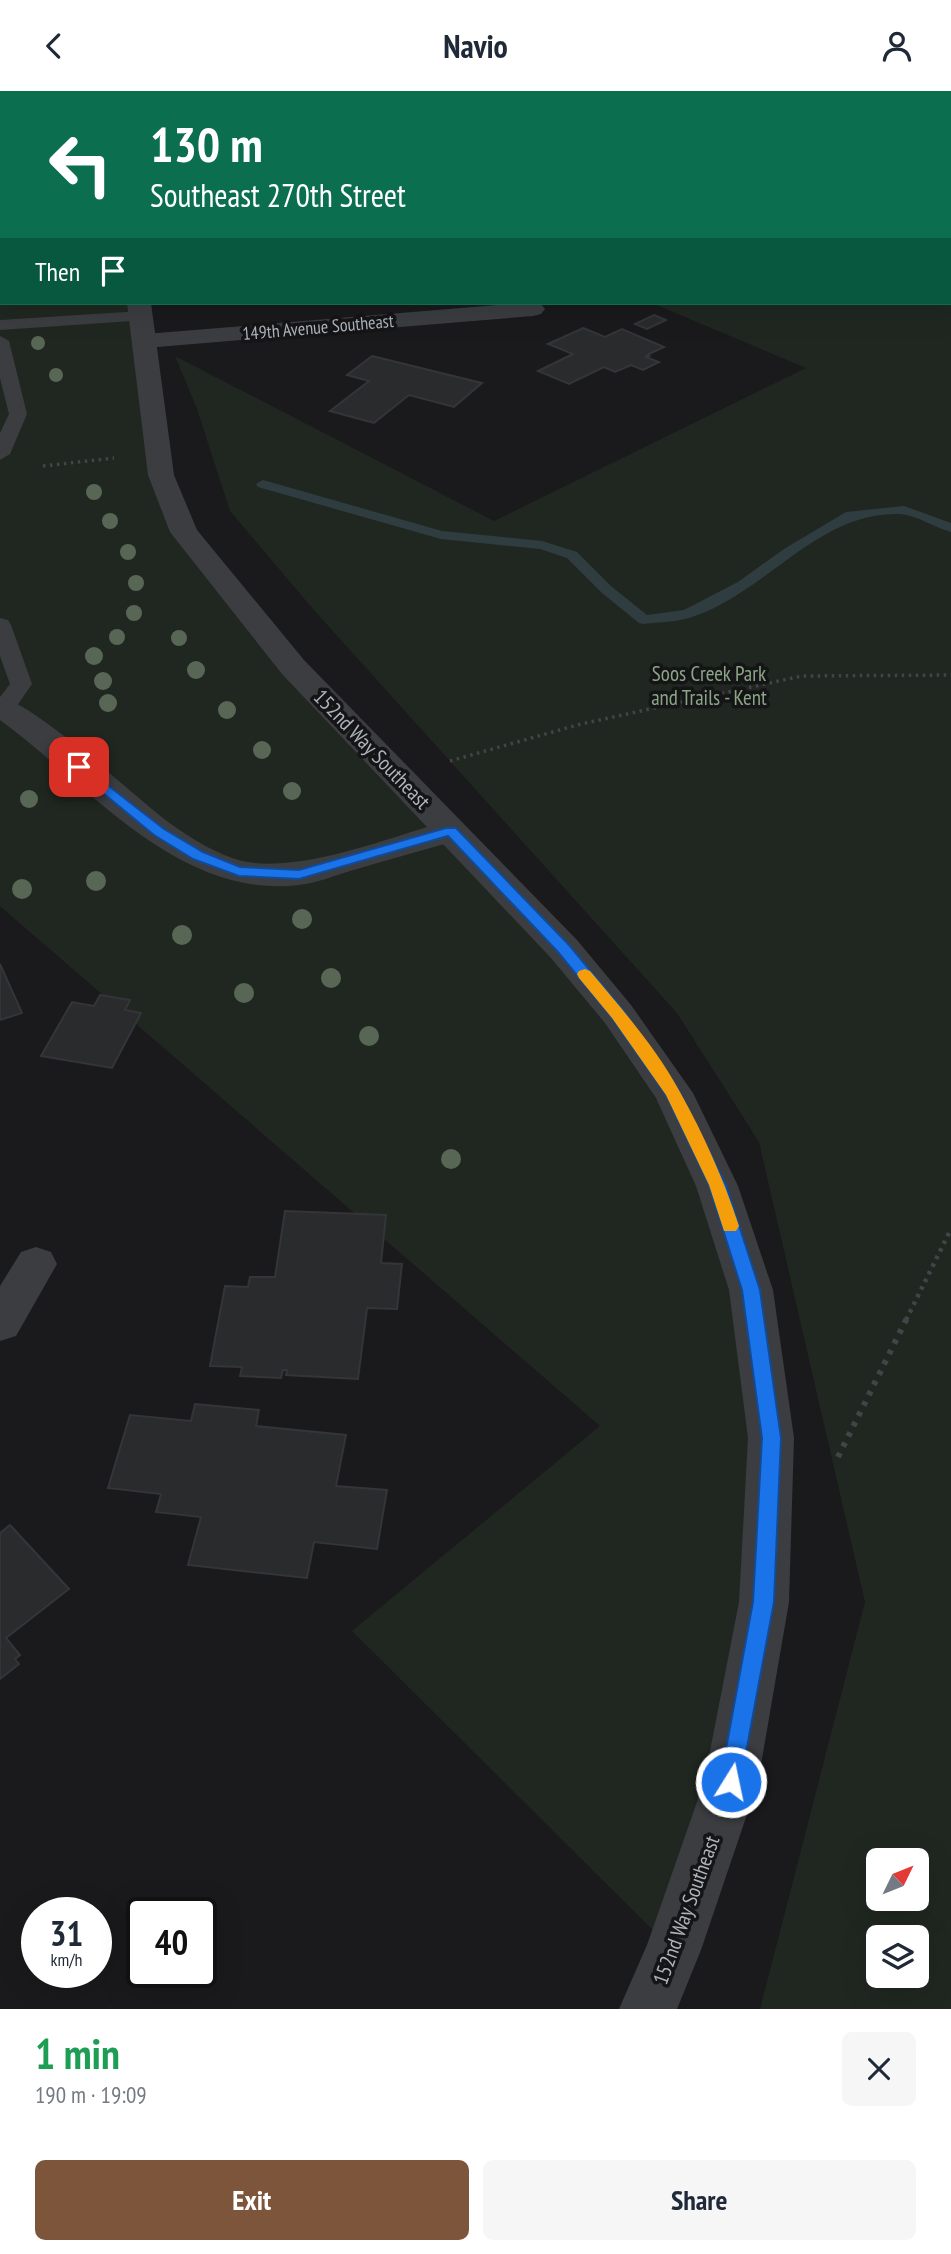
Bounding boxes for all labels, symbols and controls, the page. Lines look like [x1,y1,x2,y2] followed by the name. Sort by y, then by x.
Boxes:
[443,25,508,67] text: Navio
[35,27,73,65] icon: back
[878,27,916,65] icon: person
[150,112,263,176] text: 130 m
[35,119,126,210] icon: left
[150,174,406,216] text: Southeast 270th Street
[94,252,132,290] icon: arrive
[35,255,80,288] text: Then
[241,309,395,345] street label: 149th Avenue Southeast
[651,660,767,711] park label: Soos Creek Park and Trails - Kent
[308,683,436,815] street label: 152nd Way Southeast
[49,737,109,797] pin
[60,748,98,786] icon: arrive
[694,1745,768,1819] position arrow
[647,1832,726,1988] street label: 152nd Way Southeast
[866,1848,929,1911] north arrow
[866,1848,929,1988] map controls
[126,1897,217,1988] speed limit sign: 40
[50,1910,83,1956] text: 31
[866,1925,929,1988] button: layers
[51,1948,82,1971] text: km/h
[35,2026,120,2081] text: 1 min
[842,2032,916,2106] button: close
[35,2080,147,2109] text: 190 m · 19:09
[35,2160,469,2240] button: Exit
[483,2160,916,2240] button: Share

